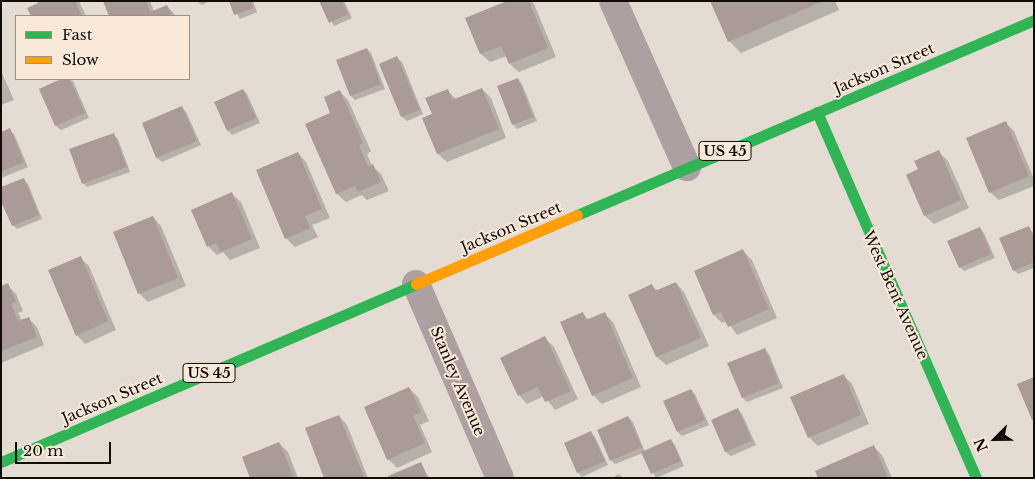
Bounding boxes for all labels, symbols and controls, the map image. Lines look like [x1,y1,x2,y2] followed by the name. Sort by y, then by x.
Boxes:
[15,15,190,80] legend
[62,25,92,44] text: Fast
[831,39,937,97] street label: Jackson Street
[62,50,99,69] text: Slow
[698,140,752,162] road number: US 45
[458,198,564,256] street label: Jackson Street
[859,228,933,362] street label: West Bent Avenue
[427,323,489,439] street label: Stanley Avenue
[182,362,236,384] road number: US 45
[59,369,165,427] street label: Jackson Street
[970,414,1020,464] north arrow
[18,432,114,464] scale bar
[970,435,992,454] text: N
[23,441,63,460] text: 20 m

